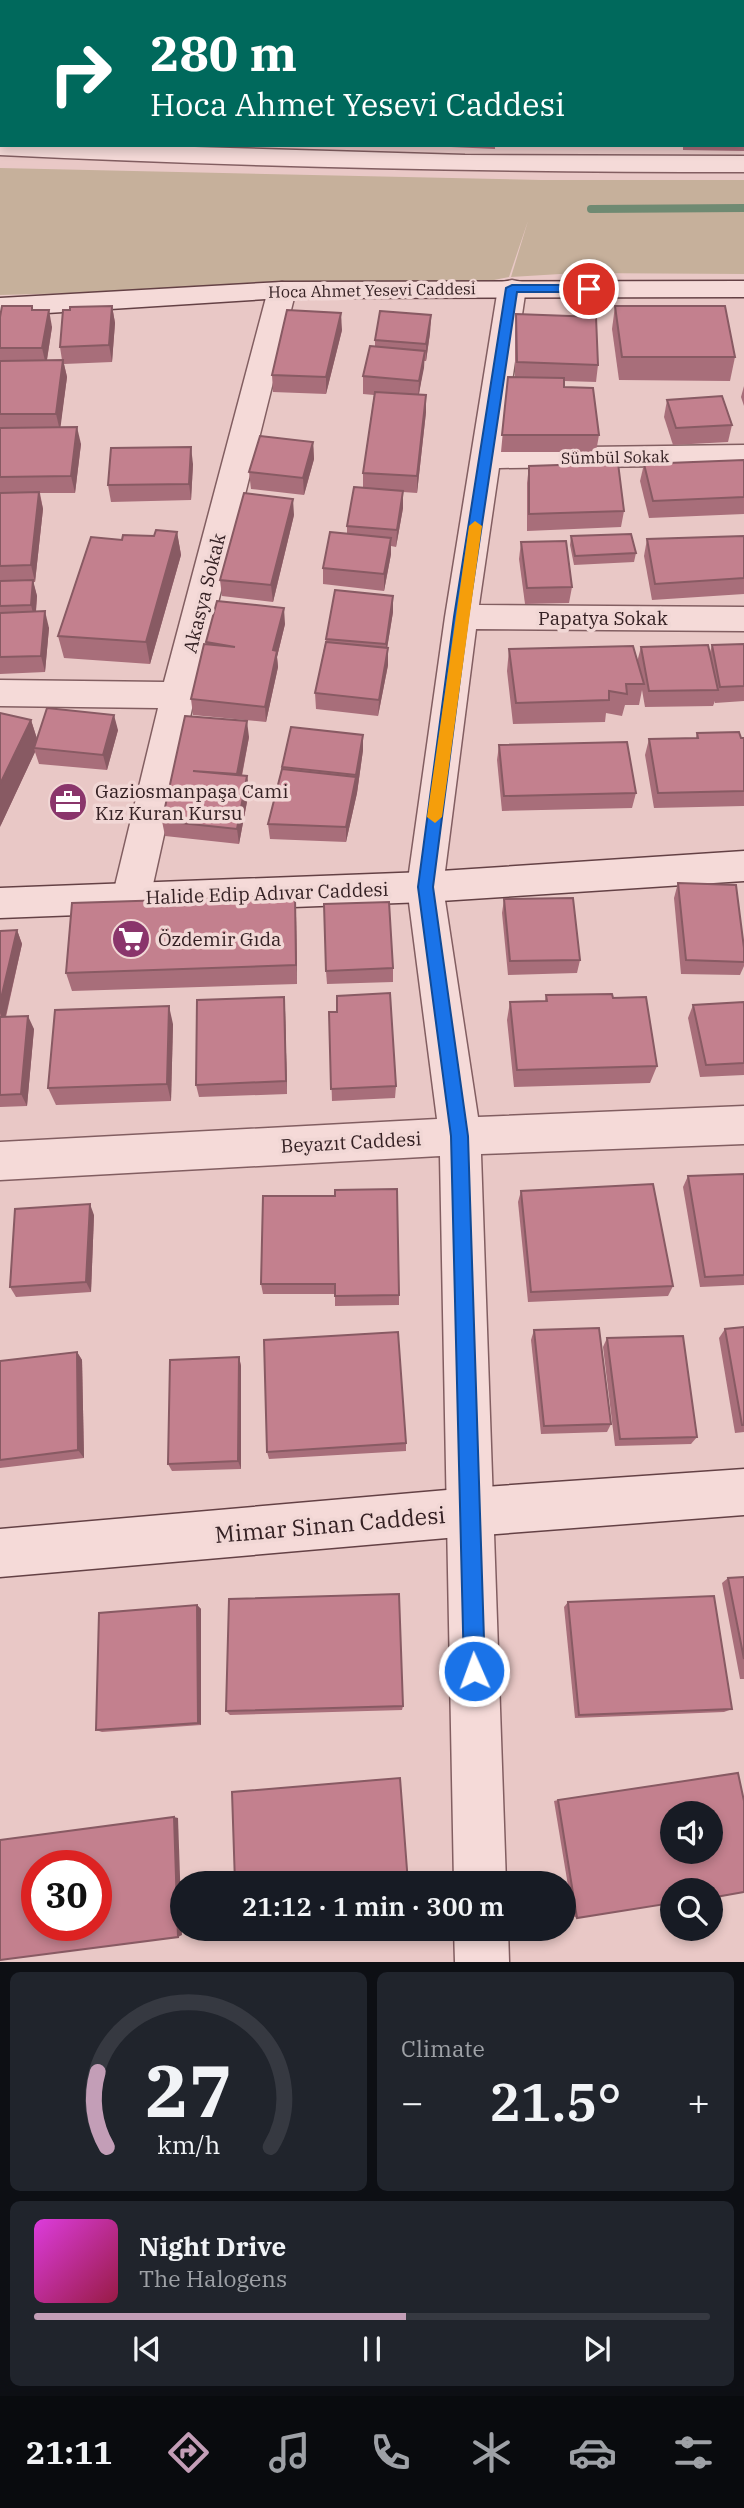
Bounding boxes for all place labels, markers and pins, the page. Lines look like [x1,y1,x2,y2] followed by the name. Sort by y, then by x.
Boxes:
[559,259,619,319] pin
[95,779,288,825] place label: Gaziosmanpaşa Cami Kız Kuran Kursu
[47,781,89,823] office icon: Gaziosmanpaşa Cami Kız Kuran Kursu
[110,918,152,960] supermarket icon: Özdemir Gıda
[158,927,281,951] place label: Özdemir Gıda

